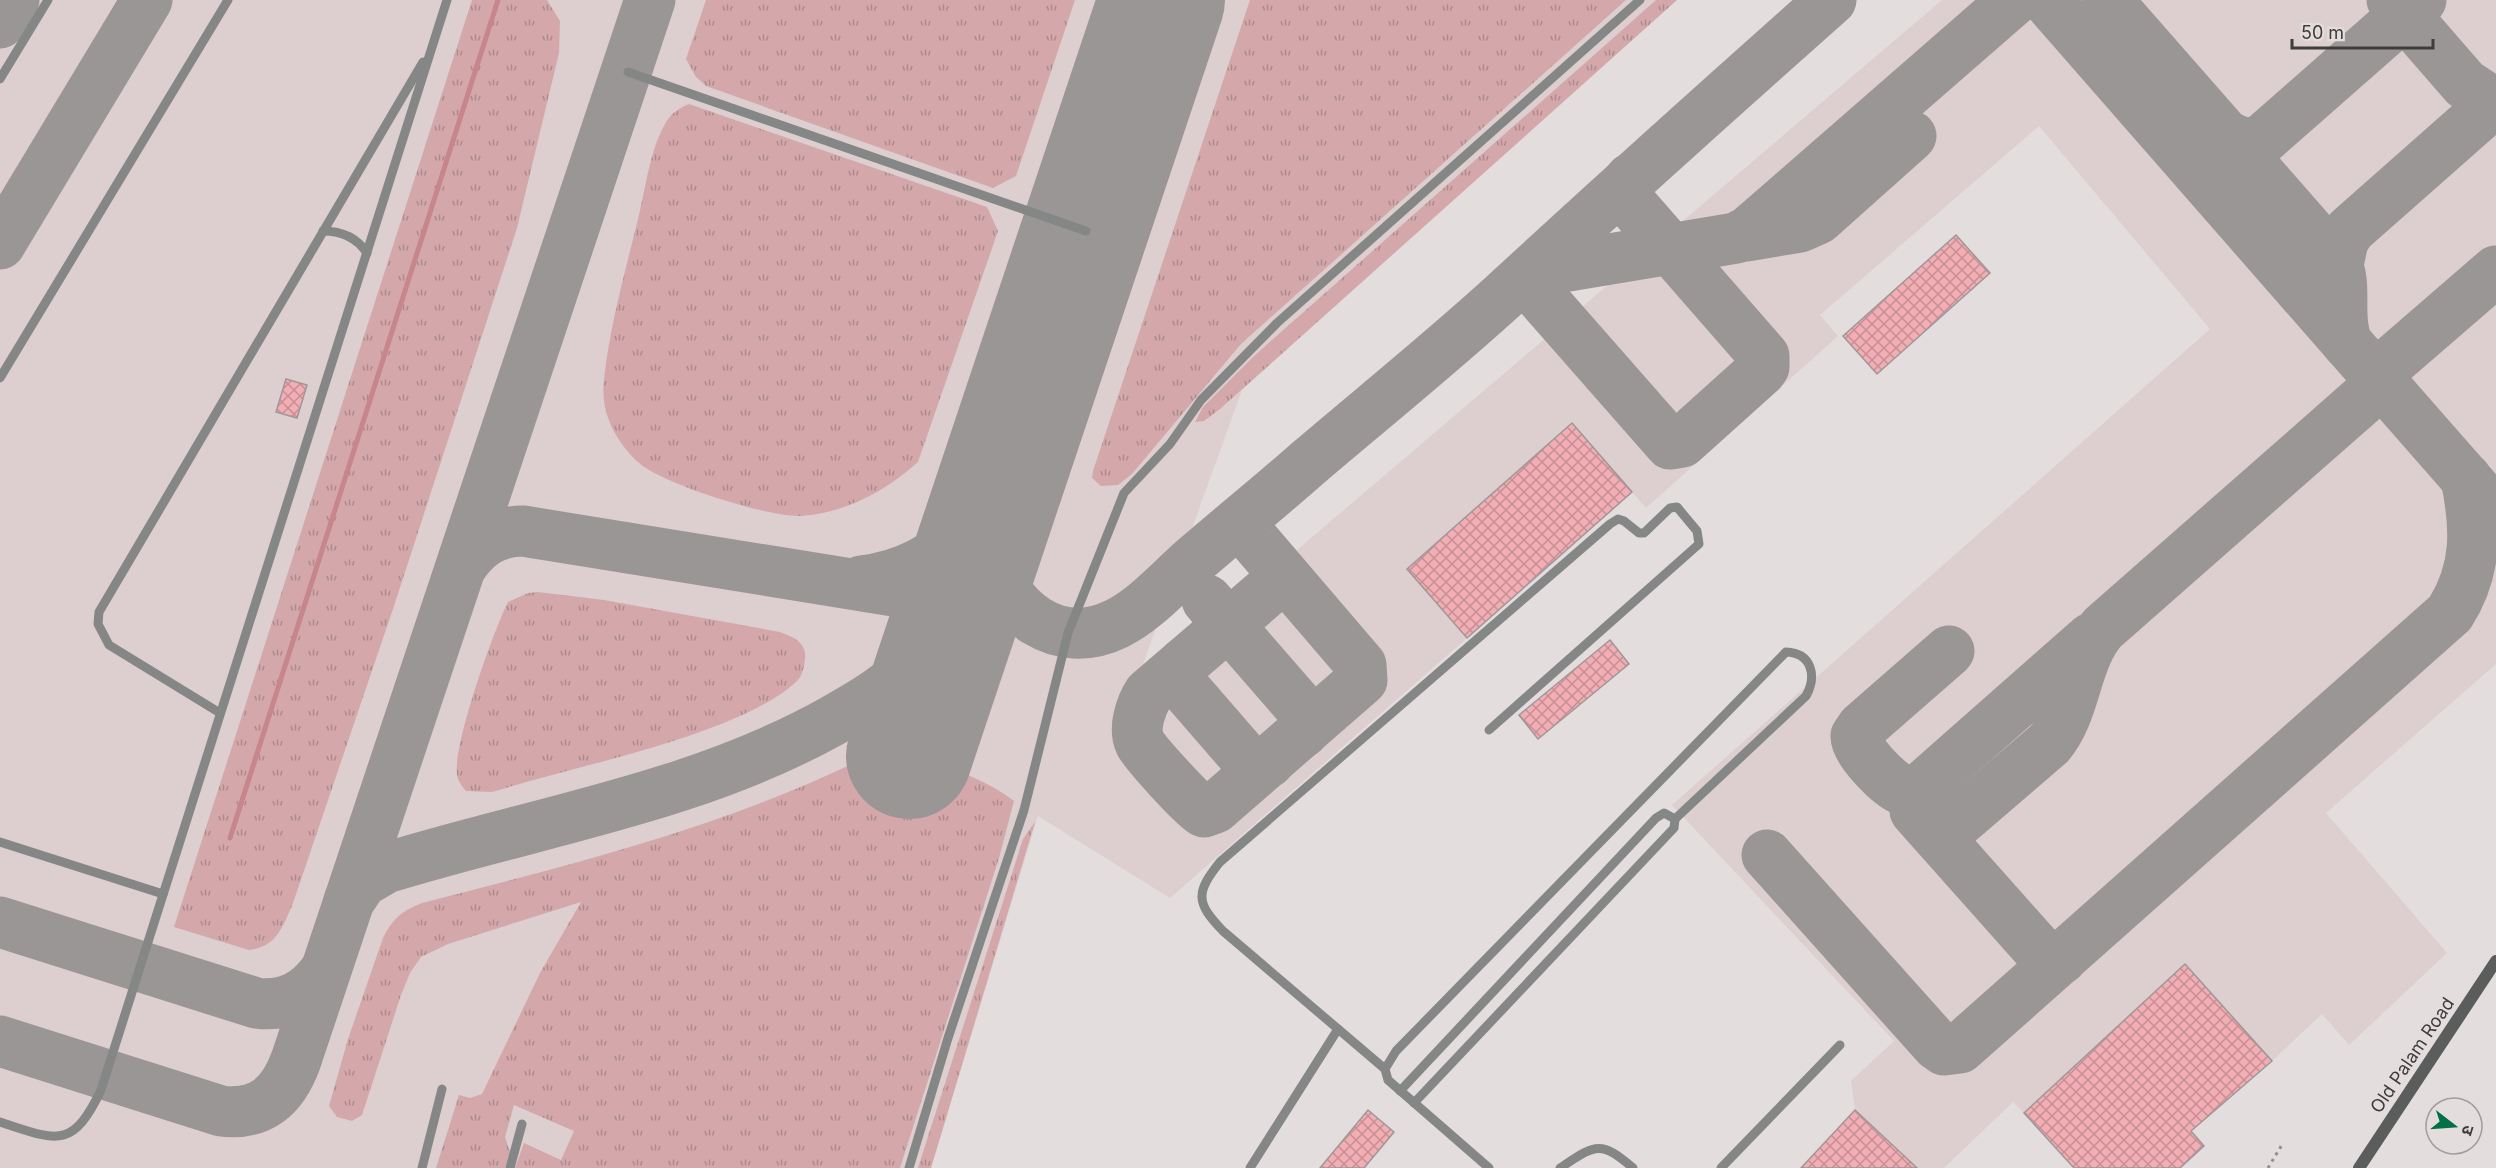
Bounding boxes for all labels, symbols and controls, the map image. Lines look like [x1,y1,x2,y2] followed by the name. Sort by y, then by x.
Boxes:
[2292,12,2433,50] scale bar
[2301,22,2344,43] text: 50 m
[2366,993,2458,1117] street label: Old Palam Road
[2424,1096,2484,1156] north arrow
[2457,1123,2479,1138] text: उ

